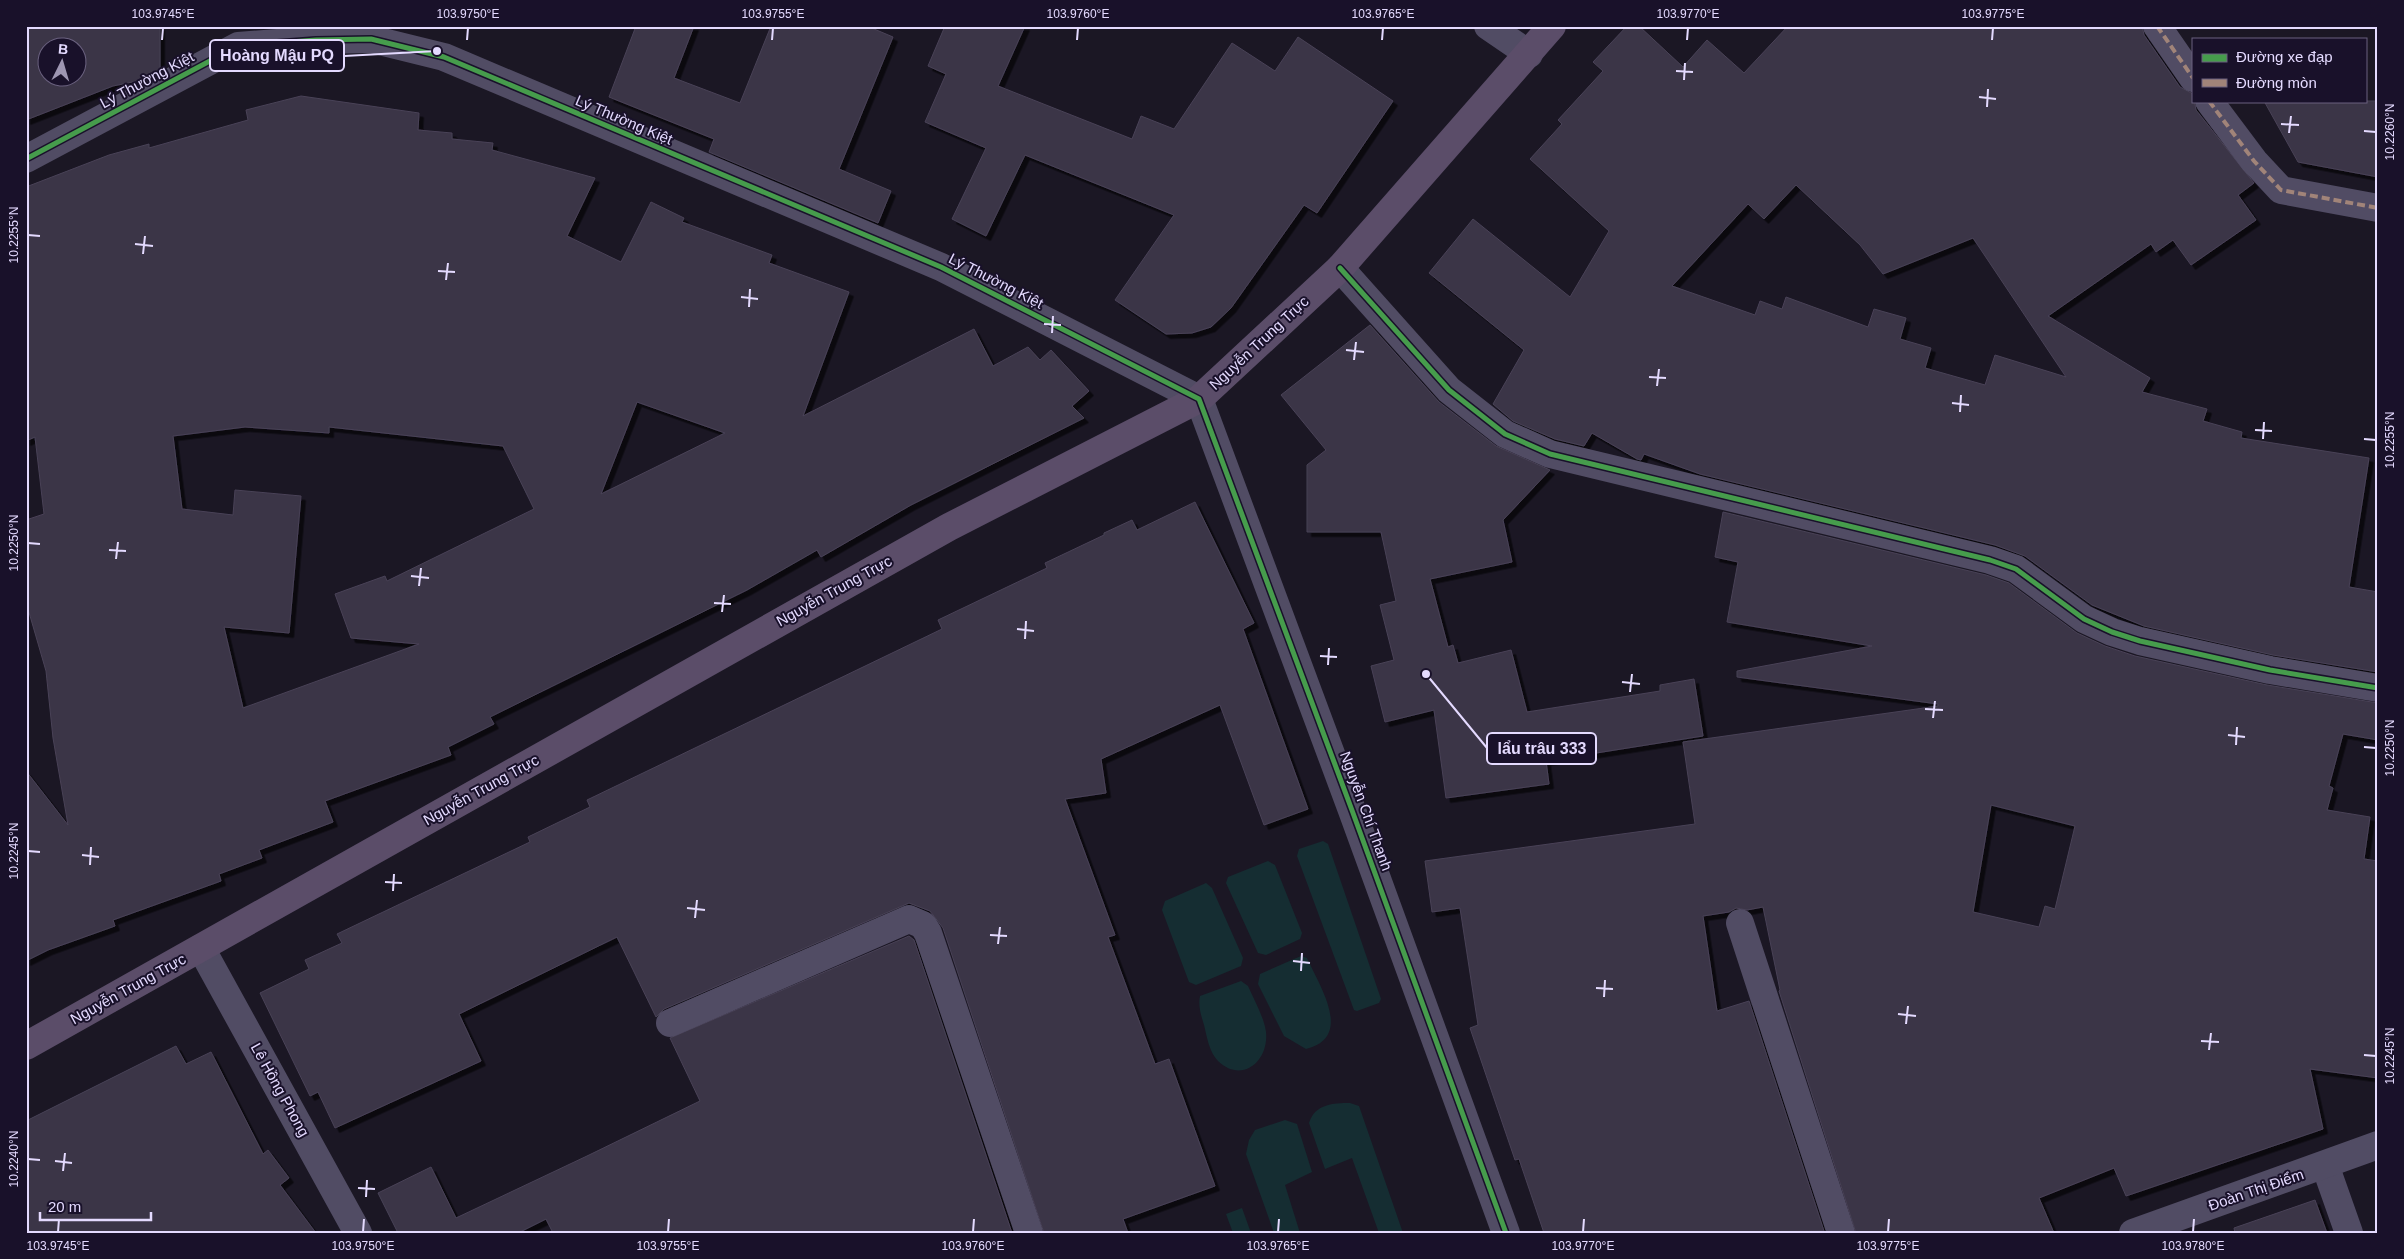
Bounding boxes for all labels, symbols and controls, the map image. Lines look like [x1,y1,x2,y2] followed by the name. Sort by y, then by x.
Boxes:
[132,7,194,21] text: 103.9745°E
[437,7,499,21] text: 103.9750°E
[742,7,804,21] text: 103.9755°E
[1047,7,1109,21] text: 103.9760°E
[1352,7,1414,21] text: 103.9765°E
[1657,7,1719,21] text: 103.9770°E
[1962,7,2024,21] text: 103.9775°E
[38,38,88,88] north arrow
[2192,38,2366,102] legend
[210,40,344,71] callout: Hoàng Mậu PQ
[57,41,69,57] text: B
[97,47,197,111] street label: Lý Thường Kiệt
[220,47,334,64] text: Hoàng Mậu PQ
[2236,48,2333,65] text: Đường xe đạp
[2236,74,2317,91] text: Đường mòn
[573,91,676,148] street label: Lý Thường Kiệt
[2383,104,2397,160] text: 10.2260°N
[7,207,21,263] text: 10.2255°N
[946,249,1047,312] street label: Lý Thường Kiệt
[1206,292,1312,393] street label: Nguyễn Trung Trực
[2383,412,2397,468] text: 10.2255°N
[7,515,21,571] text: 10.2250°N
[773,552,895,629] street label: Nguyễn Trung Trực
[2383,720,2397,776] text: 10.2250°N
[1487,733,1596,764] callout: lẩu trâu 333
[1498,740,1587,757] text: lẩu trâu 333
[1337,749,1396,873] street label: Nguyễn Chí Thanh
[420,751,542,828] street label: Nguyễn Trung Trực
[7,823,21,879] text: 10.2245°N
[67,950,189,1027] street label: Nguyễn Trung Trực
[2383,1028,2397,1084] text: 10.2245°N
[248,1040,313,1139] street label: Lê Hồng Phong
[7,1131,21,1187] text: 10.2240°N
[2206,1165,2306,1214] street label: Đoàn Thị Điểm
[40,1189,151,1221] scale bar
[48,1198,81,1215] text: 20 m
[27,1239,89,1253] text: 103.9745°E
[332,1239,394,1253] text: 103.9750°E
[637,1239,699,1253] text: 103.9755°E
[942,1239,1004,1253] text: 103.9760°E
[1247,1239,1309,1253] text: 103.9765°E
[1552,1239,1614,1253] text: 103.9770°E
[1857,1239,1919,1253] text: 103.9775°E
[2162,1239,2224,1253] text: 103.9780°E

